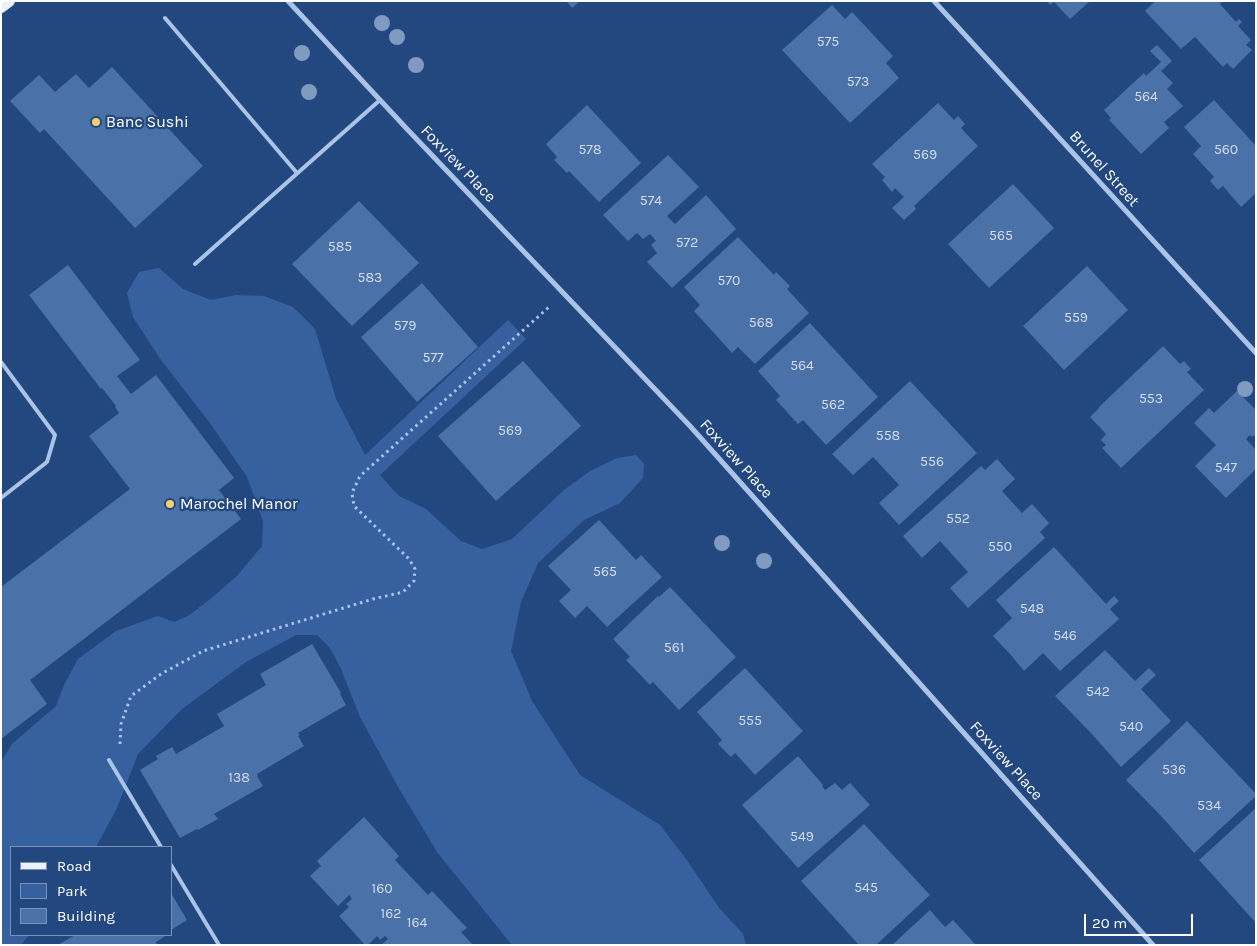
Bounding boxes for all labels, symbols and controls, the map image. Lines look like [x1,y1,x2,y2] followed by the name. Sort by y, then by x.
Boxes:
[817,34,839,50] house number: 575
[847,74,869,90] house number: 573
[1134,89,1158,105] house number: 564
[106,112,189,132] place label: Banc Sushi
[90,116,102,128] marker: Banc Sushi
[416,121,500,207] street label: Foxview Place
[1065,127,1143,211] street label: Brunel Street
[578,142,602,158] house number: 578
[1214,142,1238,158] house number: 560
[913,147,937,163] house number: 569
[640,193,662,209] house number: 574
[989,228,1013,244] house number: 565
[676,235,698,251] house number: 572
[328,239,352,255] house number: 585
[358,270,382,286] house number: 583
[718,273,740,289] house number: 570
[1064,310,1088,326] house number: 559
[749,315,773,331] house number: 568
[394,318,416,334] house number: 579
[422,350,444,366] house number: 577
[790,358,814,374] house number: 564
[1139,391,1163,407] house number: 553
[821,397,845,413] house number: 562
[695,415,777,503] street label: Foxview Place
[498,423,522,439] house number: 569
[876,428,900,444] house number: 558
[920,454,944,470] house number: 556
[1215,460,1237,476] house number: 547
[180,494,298,514] place label: Marochel Manor
[164,498,176,510] marker: Marochel Manor
[946,511,970,527] house number: 552
[988,539,1012,555] house number: 550
[593,564,617,580] house number: 565
[1020,601,1044,617] house number: 548
[1053,628,1077,644] house number: 546
[664,640,684,656] house number: 561
[1086,684,1110,700] house number: 542
[738,713,762,729] house number: 555
[965,717,1047,805] street label: Foxview Place
[1119,719,1143,735] house number: 540
[1162,762,1186,778] house number: 536
[228,770,250,786] house number: 138
[1197,798,1221,814] house number: 534
[790,829,814,845] house number: 549
[10,846,172,936] legend
[57,857,92,875] text: Road
[854,880,878,896] house number: 545
[372,881,392,897] house number: 160
[57,882,87,900] text: Park
[1087,904,1196,936] scale bar
[381,906,401,922] house number: 162
[57,907,115,925] text: Building
[1092,914,1127,932] text: 20 m
[407,915,427,931] house number: 164

